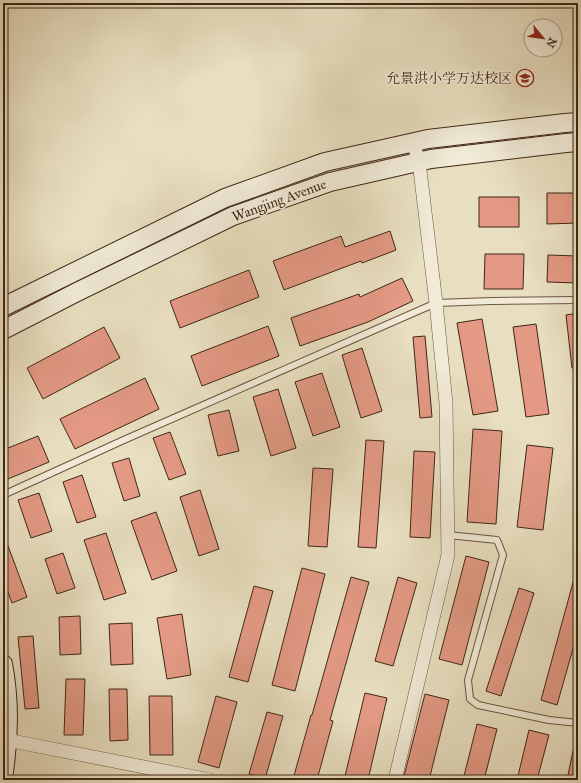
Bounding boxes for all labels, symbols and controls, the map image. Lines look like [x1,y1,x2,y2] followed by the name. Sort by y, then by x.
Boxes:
[523,18,563,58] north arrow
[543,35,559,50] text: N
[515,68,535,88] school or university icon: 允景洪小学万达校区
[386,70,512,87] place label: 允景洪小学万达校区
[230,175,329,225] street label: Wangjing Avenue

